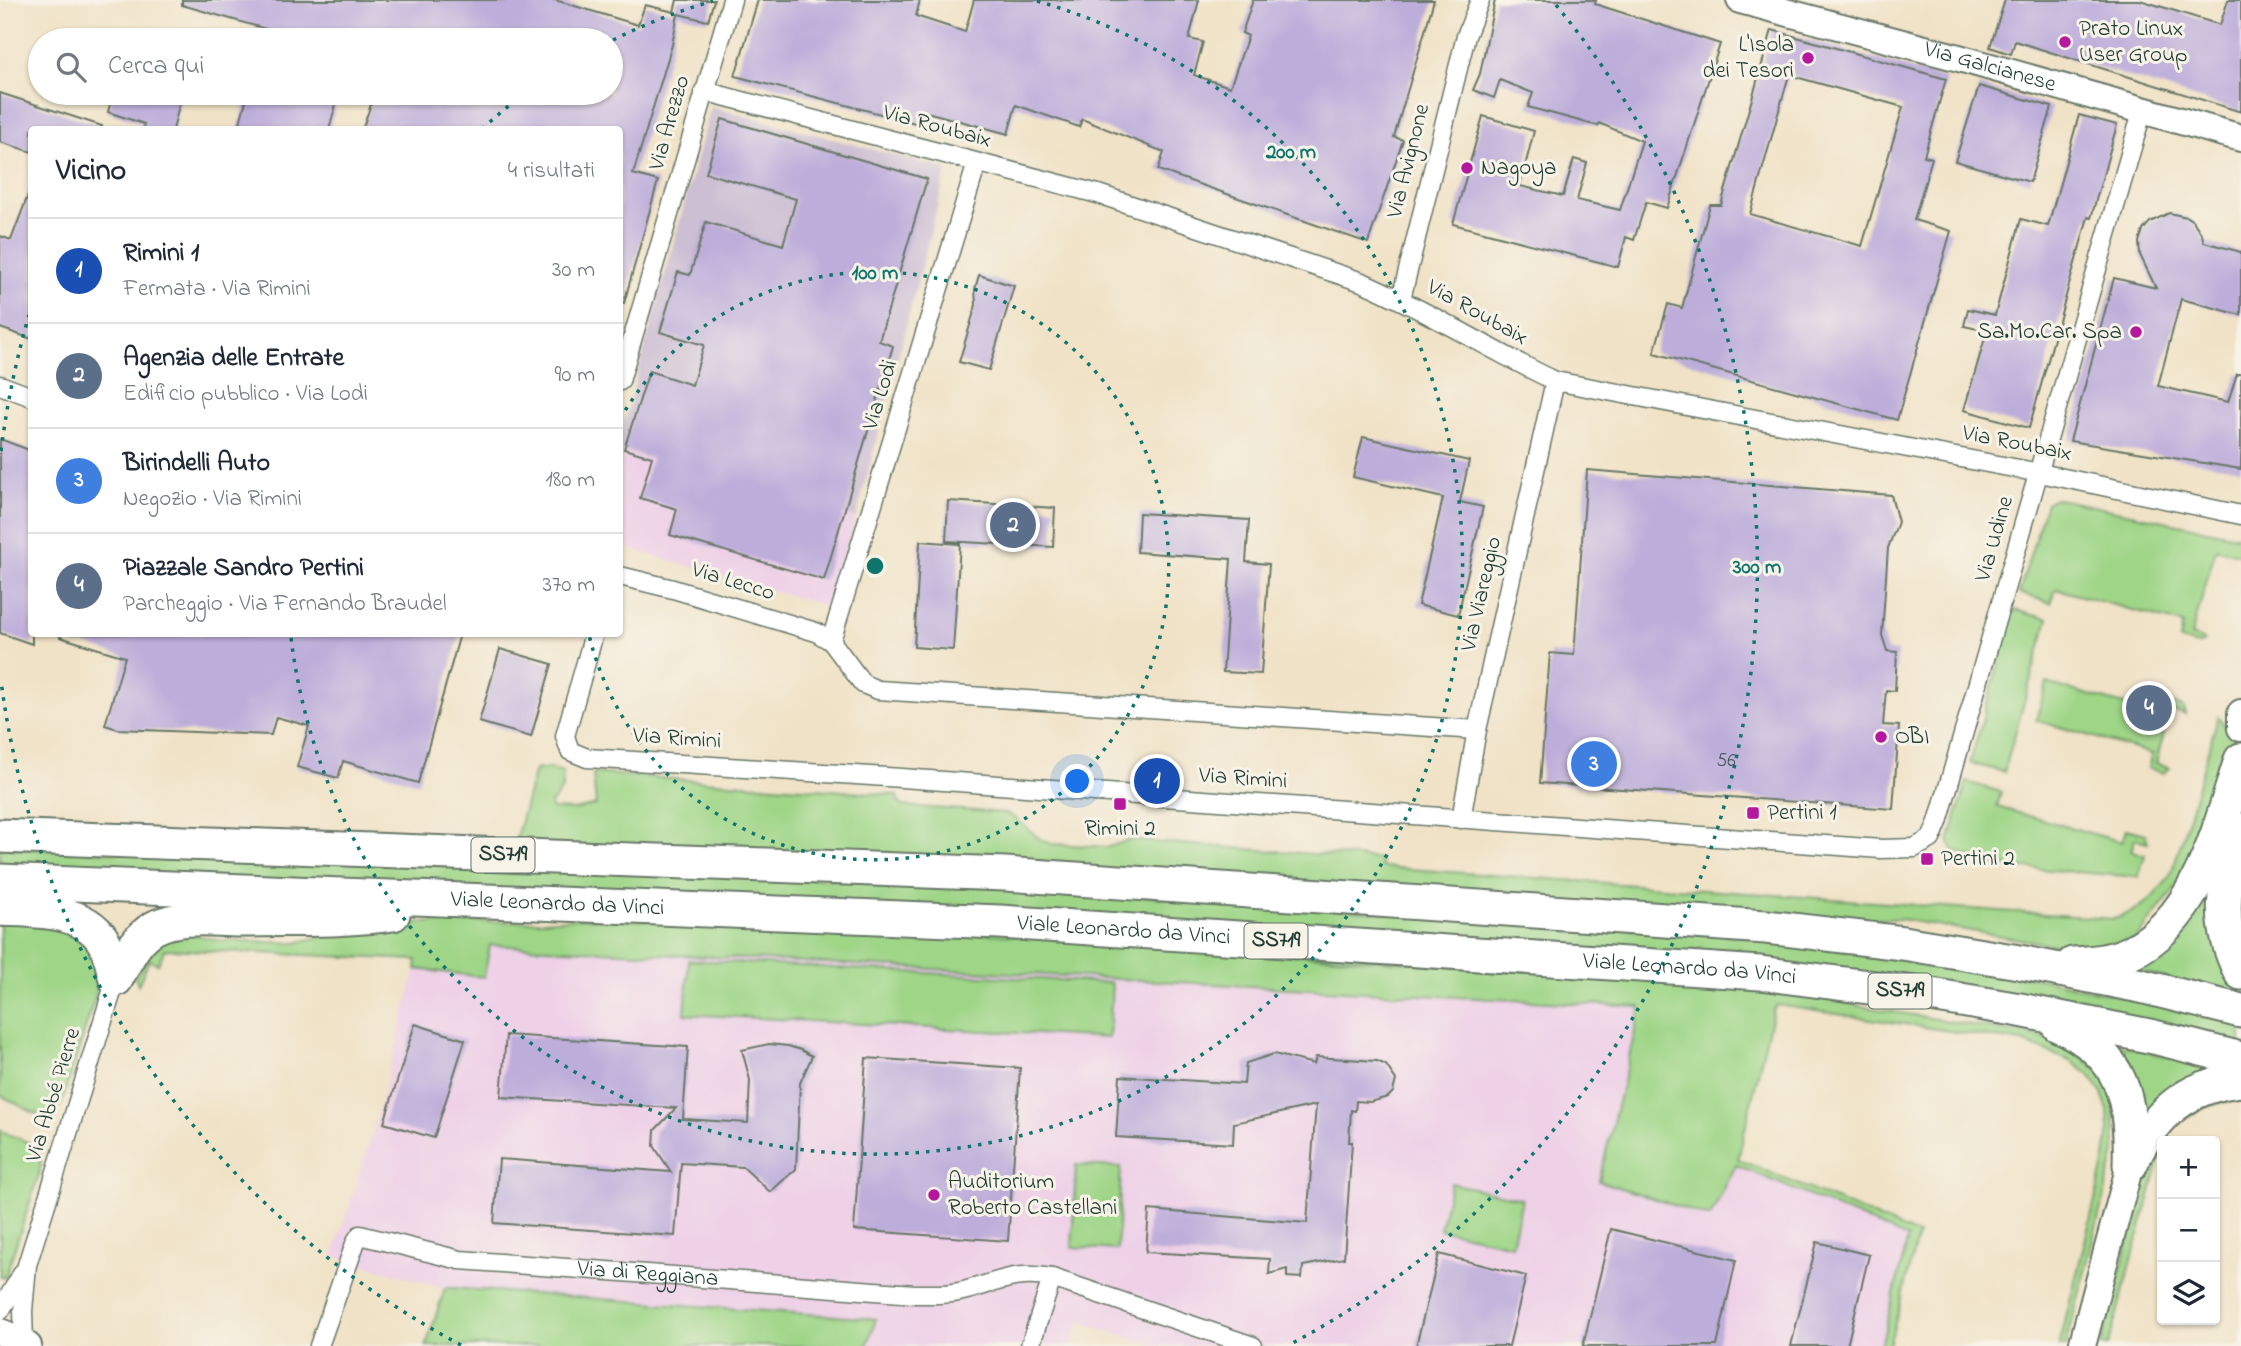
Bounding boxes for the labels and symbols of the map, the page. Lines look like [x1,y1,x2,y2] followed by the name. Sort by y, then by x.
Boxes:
[2079,13,2188,72] place label: Prato Linux User Group
[1702,29,1794,88] place label: L'Isola dei Tesori
[1920,33,2061,101] street label: Via Galcianese
[2057,34,2073,50] marker: Prato Linux User Group
[1800,50,1816,66] marker: L'Isola dei Tesori
[640,72,699,175] street label: Via Arezzo
[878,96,995,157] street label: Via Roubaix
[1379,100,1440,223] street label: Via Avignone
[1265,138,1316,168] text: 200 m
[1481,152,1556,187] place label: Nagoya
[1459,160,1475,176] marker: Nagoya
[852,259,898,289] text: 100 m
[1420,271,1534,354] street label: Via Roubaix
[1977,316,2122,349] place label: Sa.Mo.Car. Spa
[2128,324,2144,340] marker: Sa.Mo.Car. Spa
[854,356,907,435] street label: Via Lodi
[1958,417,2075,471] street label: Via Roubaix
[1967,492,2023,587] street label: Via Udine
[990,499,1036,551] pin: 2
[1453,533,1512,656] street label: Via Viareggio
[686,553,779,610] street label: Via Lecco
[1732,553,1781,583] text: 300 m
[863,554,887,578] centre of rings
[2126,682,2172,734] pin: 4
[631,719,722,759] street label: Via Rimini
[1895,721,1929,754] place label: OBI
[1873,729,1889,745] marker: OBI
[1571,738,1617,790] pin: 3
[1716,748,1736,775] house number: 56
[1134,755,1180,807] pin: 1
[1197,759,1288,799] street label: Via Rimini
[1060,764,1094,798] your location
[1112,796,1128,812] marker: Rimini 2
[1767,797,1837,830] place label: Pertini 1
[1745,805,1761,821] marker: Pertini 1
[1084,813,1156,846] place label: Rimini 2
[472,838,534,872] road number: SS719
[1941,843,2015,876] place label: Pertini 2
[1919,851,1935,867] marker: Pertini 2
[449,883,665,925] street label: Viale Leonardo da Vinci
[1015,907,1232,954] street label: Viale Leonardo da Vinci
[1244,923,1308,958] road number: SS719
[1581,945,1798,994] street label: Viale Leonardo da Vinci
[1868,974,1932,1009] road number: SS719
[18,1023,90,1167] street label: Via Abbé Pierre
[948,1166,1117,1225] place label: Auditorium Roberto Castellani
[926,1187,942,1203] marker: Auditorium Roberto Castellani
[575,1252,719,1296] street label: Via di Reggiana

